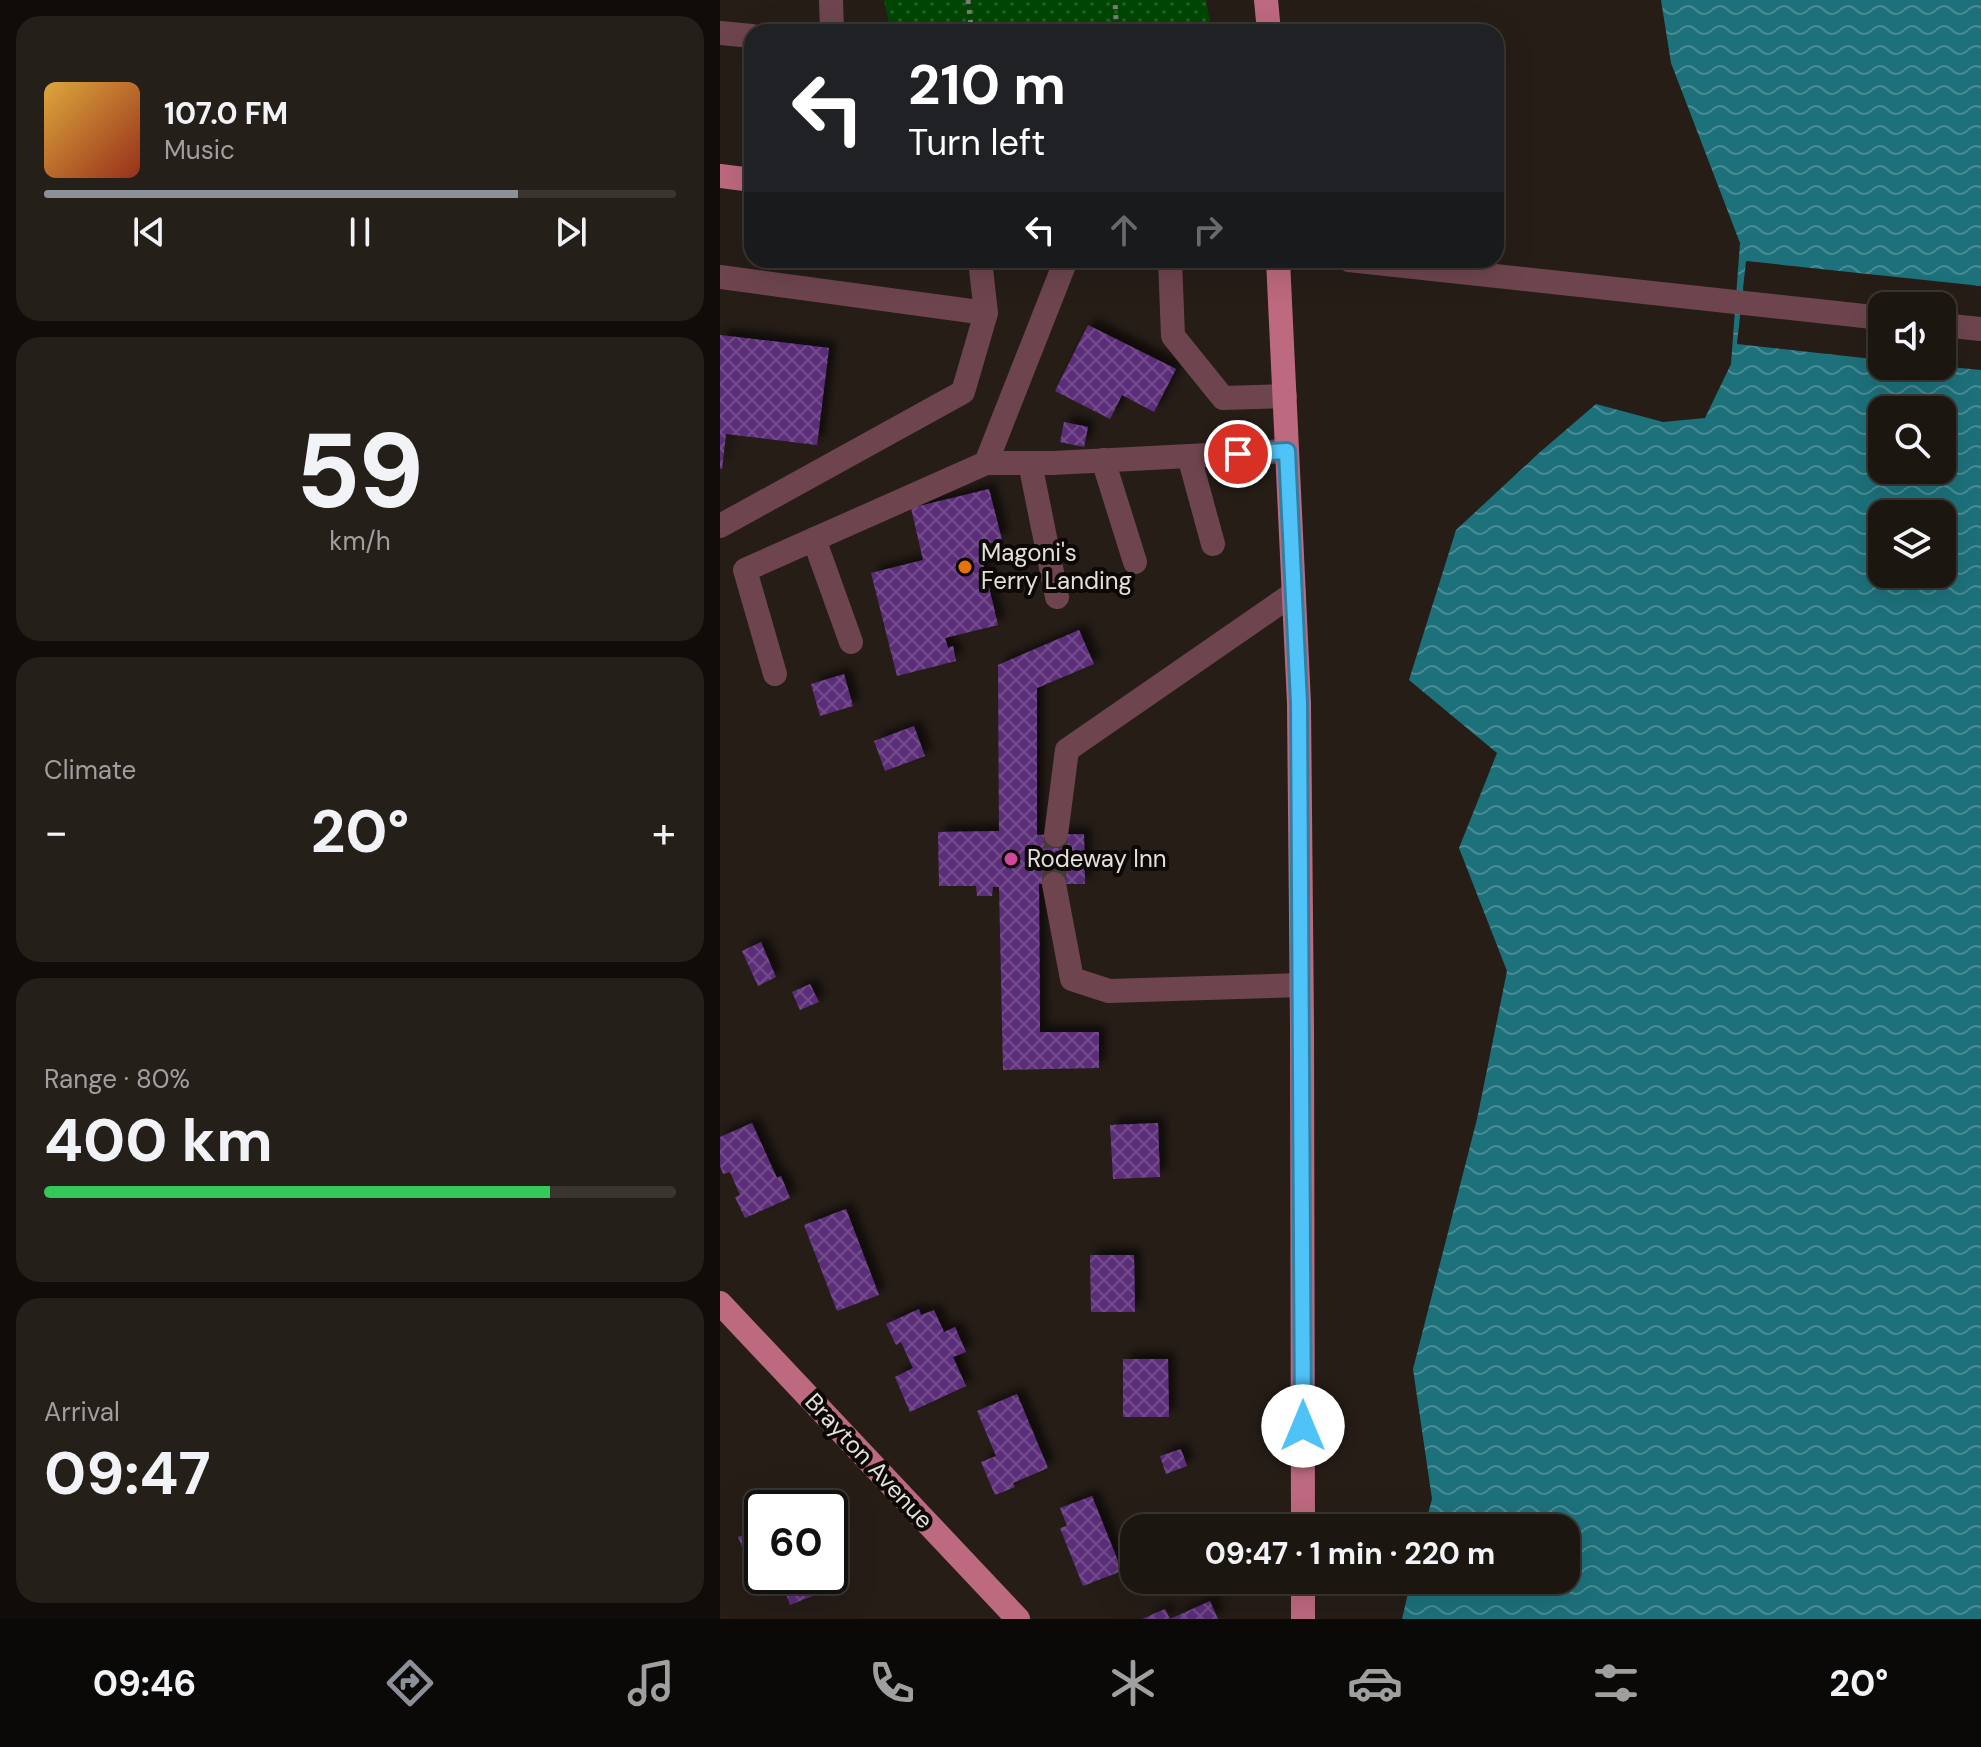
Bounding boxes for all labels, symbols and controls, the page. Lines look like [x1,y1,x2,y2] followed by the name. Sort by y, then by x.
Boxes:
[908,48,1066,121] text: 210 m
[776,56,880,160] icon: left
[164,94,288,133] text: 107.0 FM
[908,119,1045,166] text: Turn left
[164,133,235,167] text: Music
[1018,208,1062,252] icon: left
[1102,208,1146,252] icon: ahead
[1186,208,1230,252] icon: right
[127,210,171,254] icon: previous
[338,210,382,254] icon: pause
[549,210,593,254] icon: next
[1868,292,1956,588] map controls
[1868,292,1956,380] button: sound
[1868,396,1956,484] button: search
[296,404,424,539] text: 59
[1204,420,1272,488] pin
[1216,432,1260,476] icon: arrive
[1868,500,1956,588] button: layers
[329,524,391,558] text: km/h
[981,537,1132,596] place label: Magoni's Ferry Landing
[956,558,974,576] marker: Magoni's Ferry Landing
[44,753,136,787] text: Climate
[311,792,409,871] text: 20°
[44,803,68,861] text: −
[652,803,676,861] text: +
[1027,843,1166,874] place label: Rodeway Inn
[1002,850,1020,868] marker: Rodeway Inn
[44,1062,190,1096] text: Range · 80%
[44,1101,273,1180] text: 400 km
[1261,1384,1345,1468] position arrow
[799,1386,940,1535] street label: Brayton Avenue
[44,1395,120,1429] text: Arrival
[44,1434,211,1513] text: 09:47
[744,1490,848,1594] speed limit sign: 60
[1205,1534,1495,1573] text: 09:47 · 1 min · 220 m
[382,1655,438,1711] icon: directions
[623,1655,679,1711] icon: music
[864,1655,920,1711] icon: phone
[1105,1655,1161,1711] icon: climate
[1347,1655,1403,1711] icon: car
[1588,1655,1644,1711] icon: filters
[93,1660,196,1707] text: 09:46
[1829,1660,1888,1707] text: 20°

